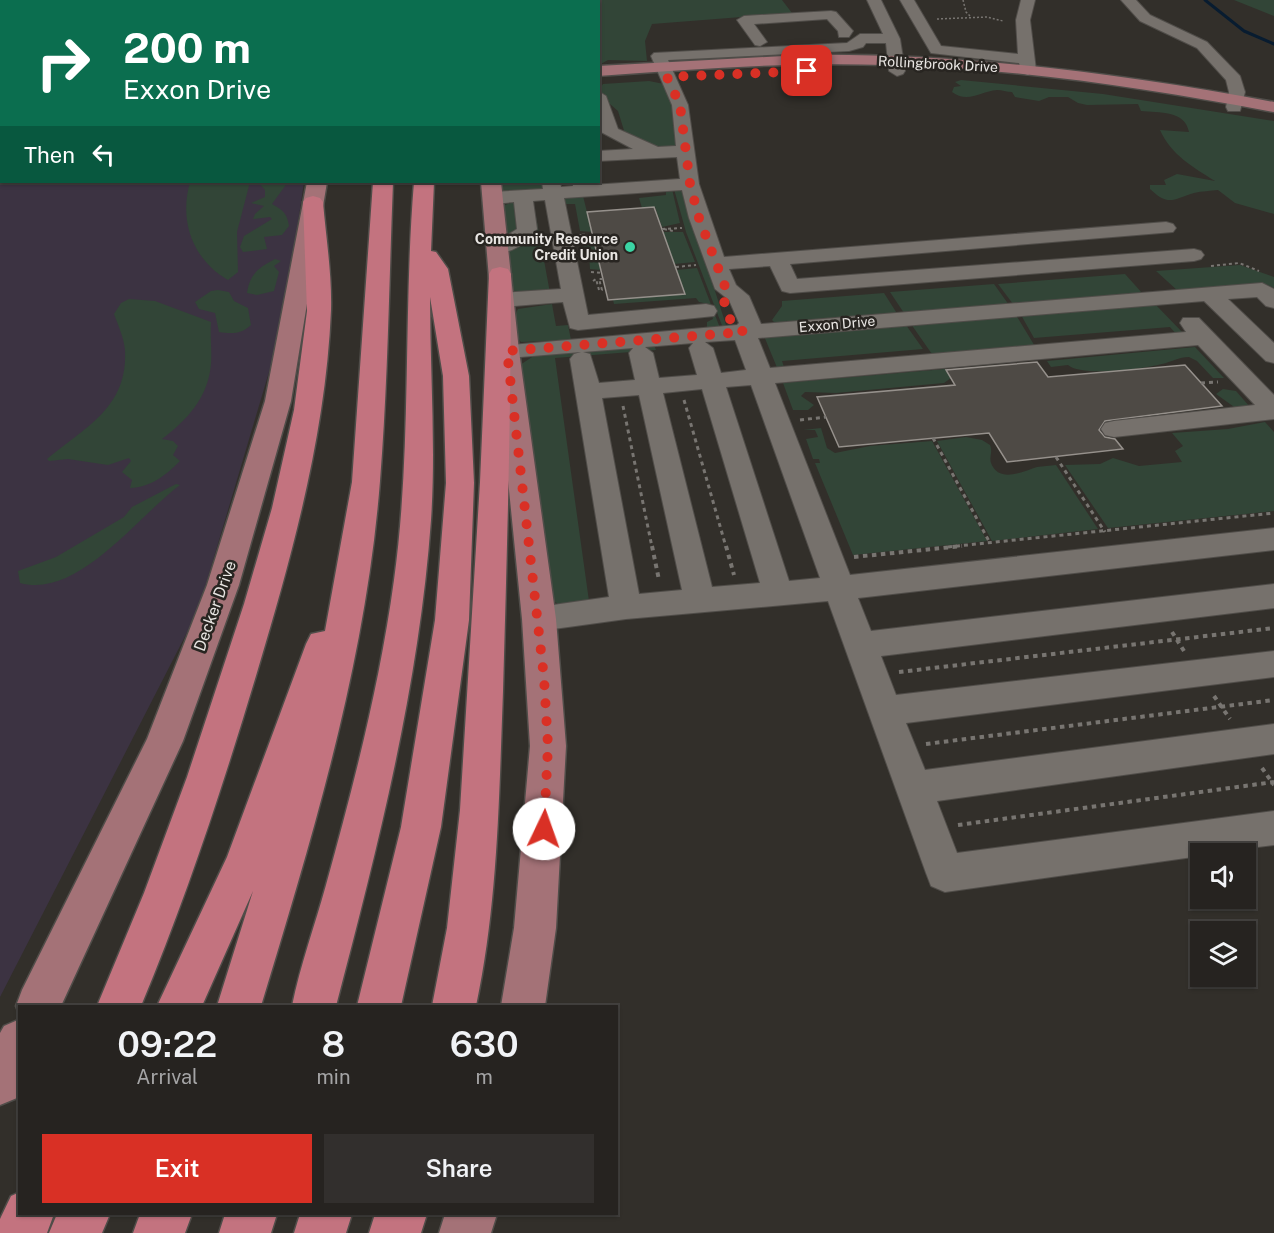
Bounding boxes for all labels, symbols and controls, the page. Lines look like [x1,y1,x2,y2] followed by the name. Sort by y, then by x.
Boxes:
[123,23,251,72] text: 200 m
[24,24,102,102] icon: right
[781,45,832,96] pin
[878,53,998,75] street label: Rollingbrook Drive
[790,54,823,87] icon: arrive
[123,73,271,105] text: Exxon Drive
[87,138,120,171] icon: left
[24,142,75,168] text: Then
[475,231,618,263] place label: Community Resource Credit Union
[623,240,637,254] marker: Community Resource Credit Union
[798,313,876,335] street label: Exxon Drive
[190,558,240,654] street label: Decker Drive
[512,797,576,861] position arrow
[1190,843,1256,987] map controls
[1190,843,1256,909] button: sound
[1190,921,1256,987] button: layers
[117,1023,217,1065] text: 09:22
[322,1023,345,1065] text: 8
[450,1023,519,1065] text: 630
[136,1065,198,1089] text: Arrival
[317,1065,350,1089] text: min
[476,1065,493,1089] text: m
[42,1134,312,1203] button: Exit
[324,1134,594,1203] button: Share

